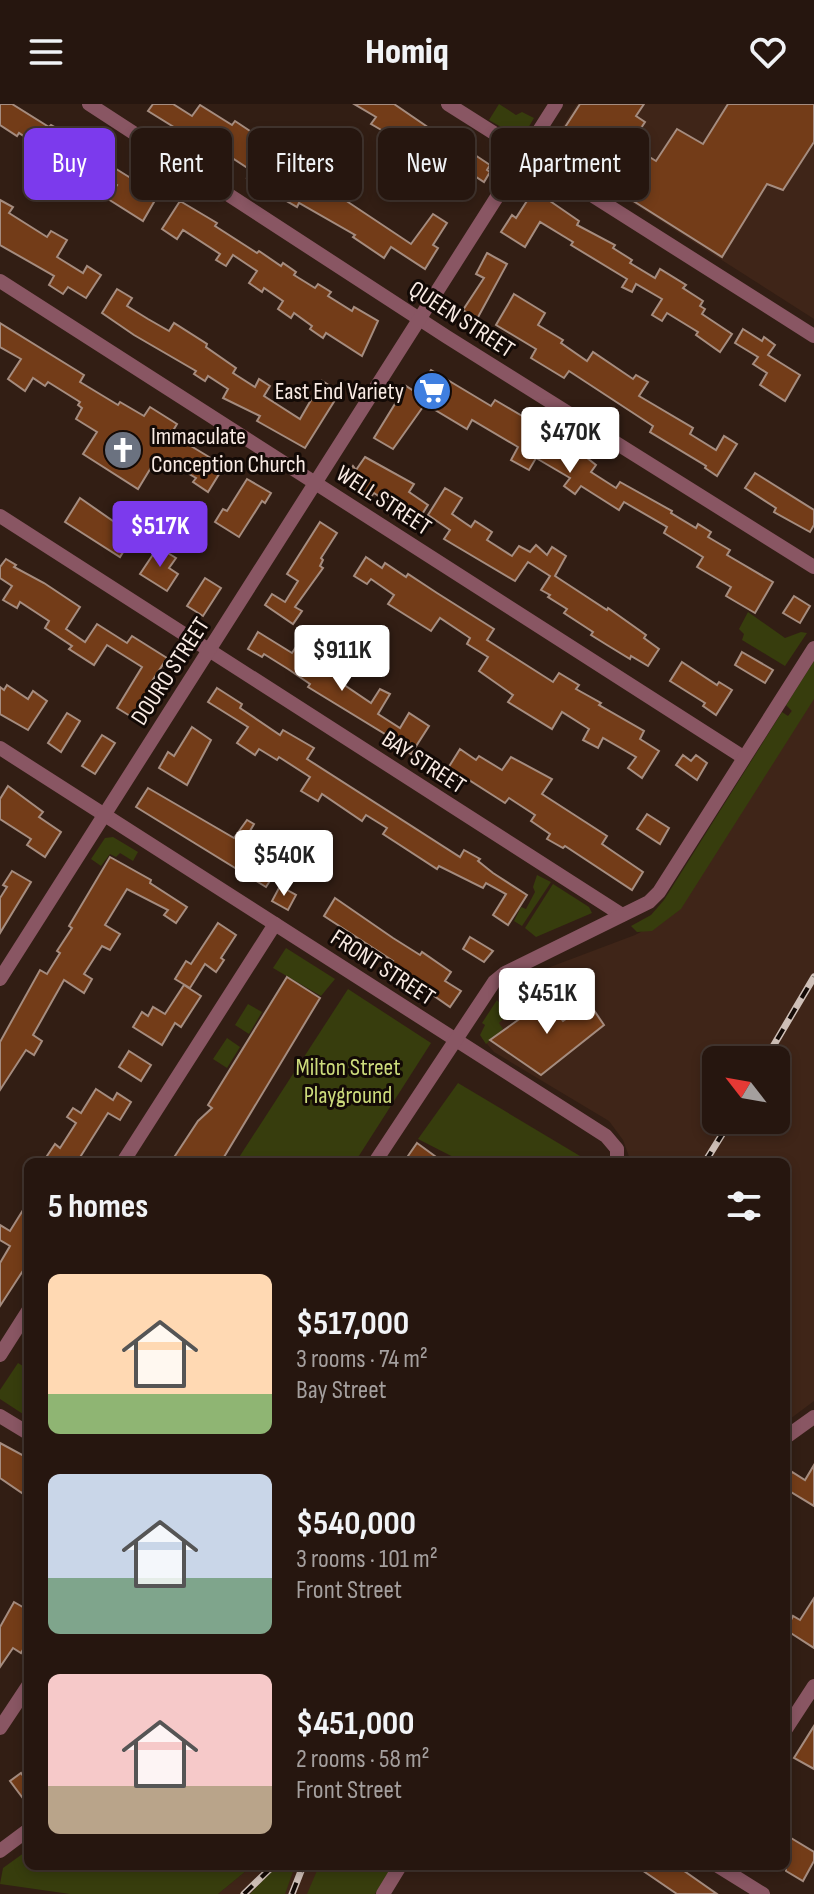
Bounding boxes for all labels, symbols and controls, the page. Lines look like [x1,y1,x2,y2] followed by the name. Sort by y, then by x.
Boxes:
[24,30,68,74] icon: menu
[746,30,790,74] icon: heart
[365,31,449,74] text: Homiq
[24,128,115,200] chip: Buy
[131,128,232,200] chip: Rent
[248,128,362,200] chip: Filters
[378,128,475,200] chip: New
[491,128,649,200] chip: Apartment
[404,275,520,364] street label: QUEEN STREET
[411,370,453,412] supermarket icon: East End Variety
[275,377,404,406] place label: East End Variety
[514,407,626,475] pin: $470K
[539,417,601,448] text: $470K
[151,422,306,479] place label: Immaculate Conception Church
[102,429,144,471] church icon: Immaculate Conception Church
[331,459,437,542] street label: WELL STREET
[104,501,216,569] pin: $517K
[130,511,190,542] text: $517K
[125,612,216,731] street label: DOURO STREET
[286,625,398,693] pin: $911K
[312,635,372,666] text: $911K
[376,725,471,800] street label: BAY STREET
[228,830,340,898] pin: $540K
[253,840,315,871] text: $540K
[325,923,441,1012] street label: FRONT STREET
[491,968,603,1036] pin: $451K
[517,978,577,1009] text: $451K
[702,1046,790,1134] north arrow
[702,1046,790,1134] map controls
[296,1053,401,1110] park label: Milton Street Playground
[722,1184,766,1228] icon: filters
[48,1186,148,1227] text: 5 homes
[296,1303,409,1344] text: $517,000
[112,1306,208,1402] icon: home
[296,1344,428,1375] text: 3 rooms · 74 m²
[296,1375,387,1406] text: Bay Street
[296,1503,416,1544] text: $540,000
[112,1506,208,1602] icon: home
[296,1544,438,1575] text: 3 rooms · 101 m²
[296,1575,402,1606] text: Front Street
[296,1703,414,1744] text: $451,000
[112,1706,208,1802] icon: home
[296,1744,430,1775] text: 2 rooms · 58 m²
[296,1775,402,1806] text: Front Street

